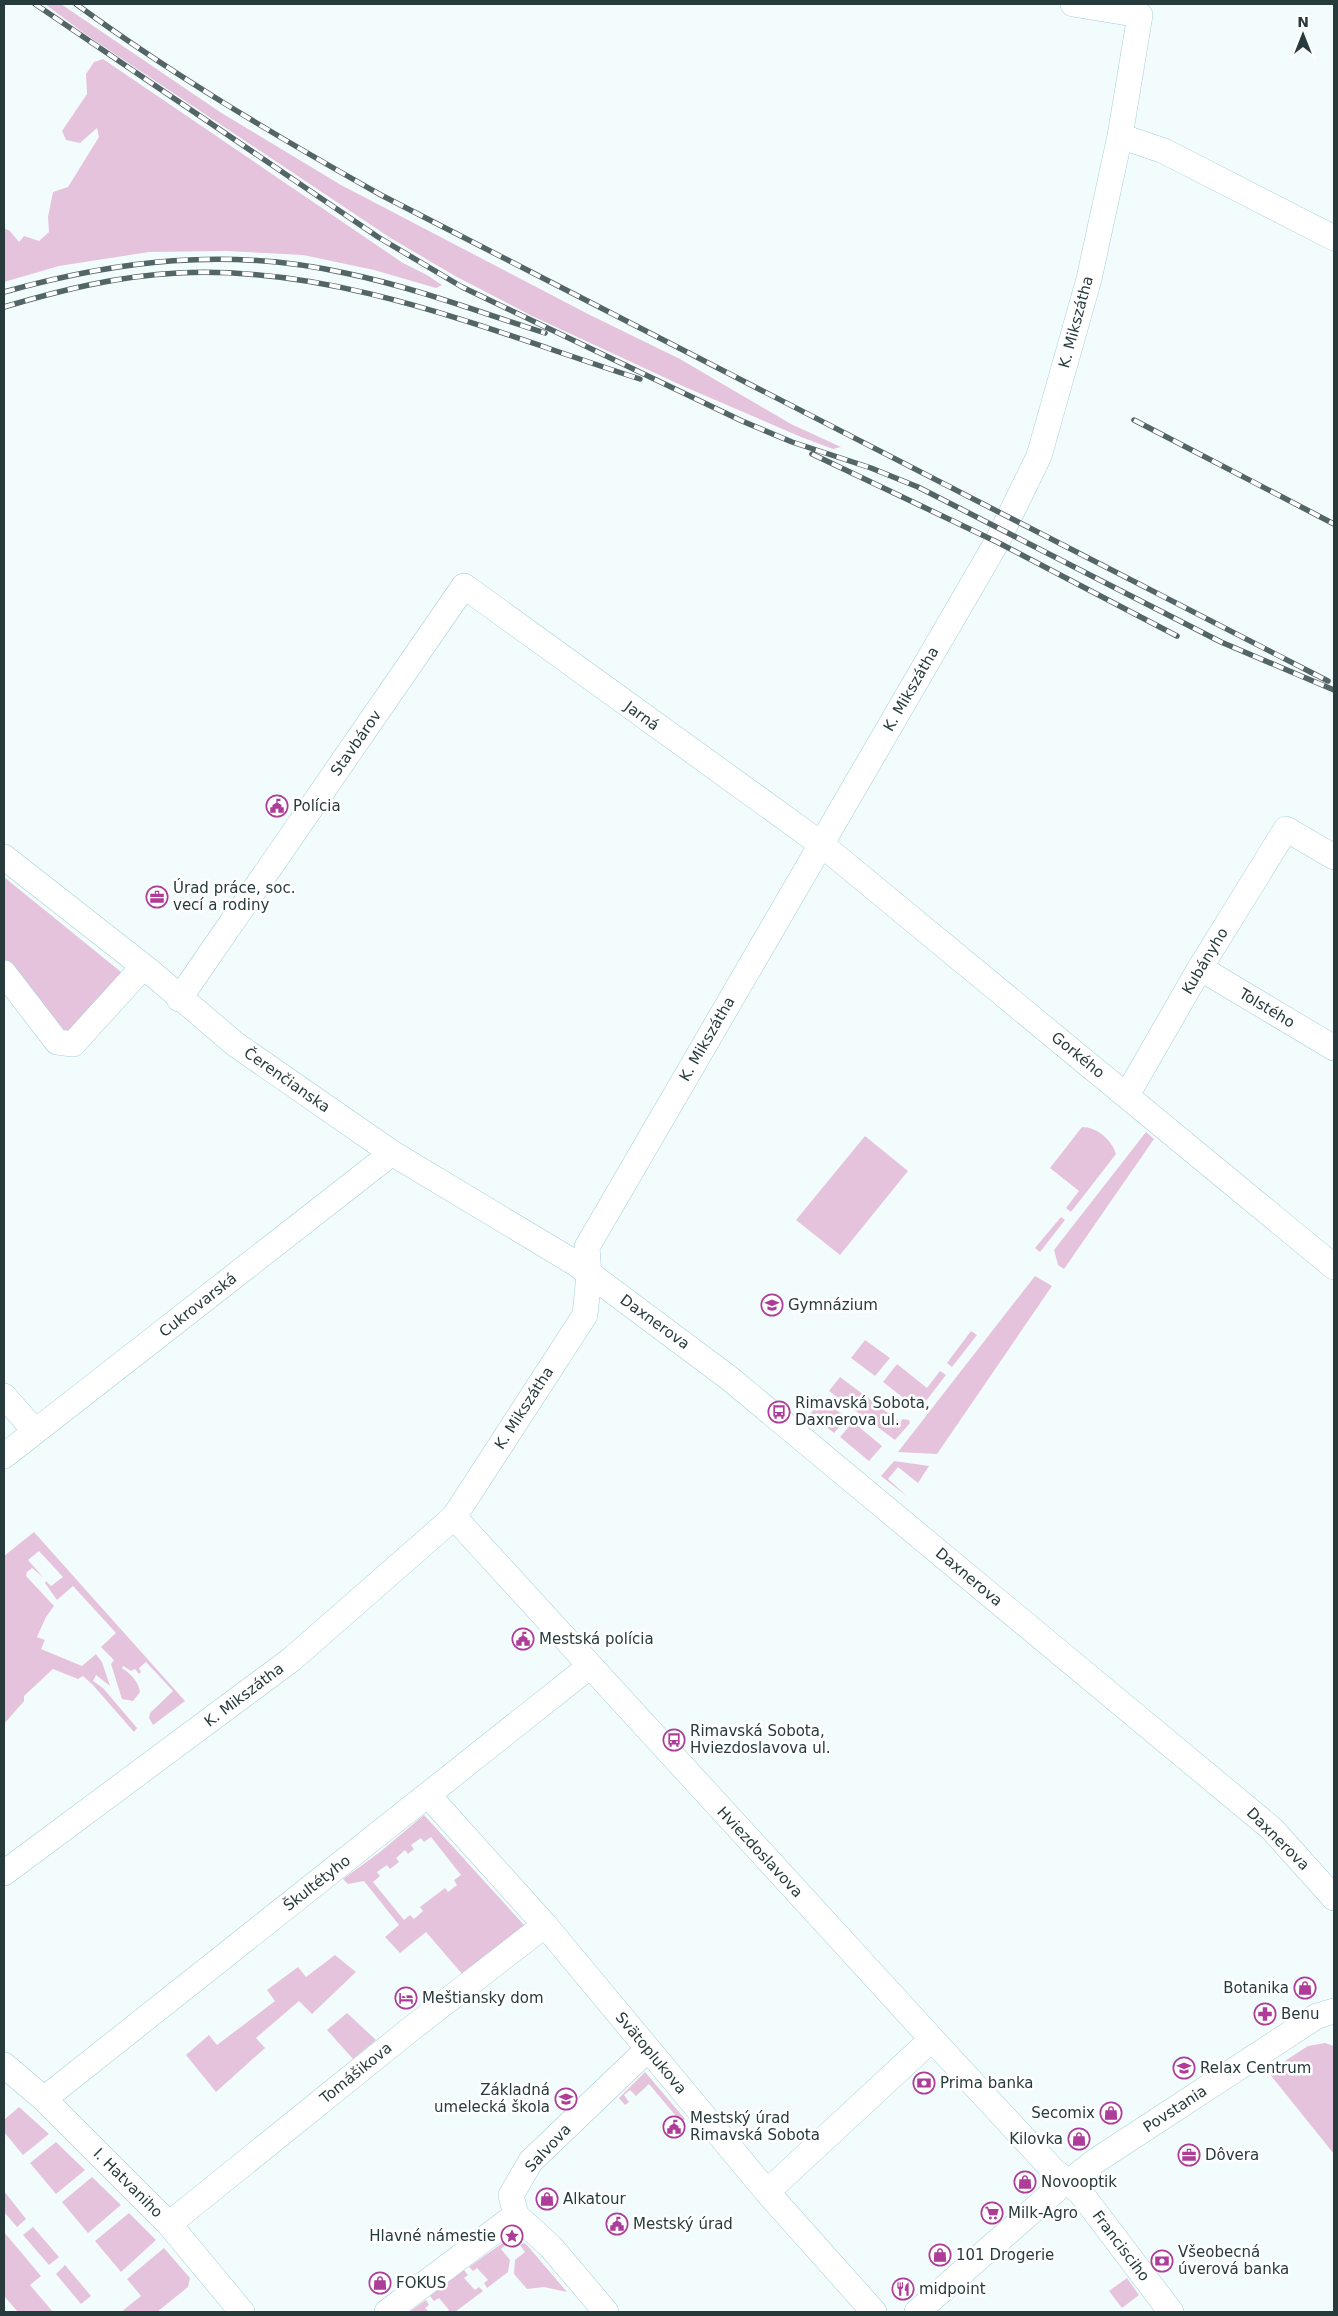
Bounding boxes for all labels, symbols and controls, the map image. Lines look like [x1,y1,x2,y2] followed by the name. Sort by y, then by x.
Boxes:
[1278,10,1328,60] north arrow
[1297,14,1309,30] text: N
[1055,274,1097,370] street label: K. Mikszátha
[880,644,942,734] street label: K. Mikszátha
[620,697,663,735] street label: Jarná
[327,707,385,779] street label: Stavbárov
[265,794,289,818] public building icon: Polícia
[293,797,341,815] place label: Polícia
[173,878,296,914] place label: Úrad práce, soc. vecí a rodiny
[145,885,169,909] office icon: Úrad práce, soc. vecí a rodiny
[1178,924,1232,998] street label: Kubányho
[1235,984,1298,1032] street label: Tolstého
[676,994,738,1084] street label: K. Mikszátha
[1048,1028,1108,1082] street label: Gorkého
[241,1043,334,1116] street label: Čerenčianska
[156,1269,240,1341] street label: Cukrovarská
[617,1291,693,1353] street label: Daxnerova
[760,1293,784,1317] school or university icon: Gymnázium
[788,1296,878,1314] place label: Gymnázium
[491,1363,557,1453] street label: K. Mikszátha
[795,1394,930,1429] place label: Rimavská Sobota, Daxnerova ul.
[767,1400,791,1424] bus stop icon: Rimavská Sobota, Daxnerova ul.
[932,1544,1006,1610] street label: Daxnerova
[511,1627,535,1651] public building icon: Mestská polícia
[539,1630,654,1648] place label: Mestská polícia
[201,1659,287,1731] street label: K. Mikszátha
[690,1722,831,1757] place label: Rimavská Sobota, Hviezdoslavova ul.
[662,1728,686,1752] bus stop icon: Rimavská Sobota, Hviezdoslavova ul.
[713,1803,807,1901] street label: Hviezdoslavova
[1243,1804,1313,1874] street label: Daxnerova
[279,1850,354,1915] street label: Škultétyho
[1293,1976,1317,2000] shop icon: Botanika
[1223,1979,1289,1997] place label: Botanika
[394,1986,418,2010] hotel icon: Meštiansky dom
[422,1989,544,2007] place label: Meštiansky dom
[1253,2002,1277,2026] pharmacy icon: Benu
[1281,2005,1320,2023] place label: Benu
[612,2008,690,2098] street label: Svätoplukova
[316,2039,395,2108] street label: Tomášikova
[1172,2056,1196,2080] school or university icon: Relax Centrum
[1200,2059,1311,2077] place label: Relax Centrum
[912,2071,936,2095] bank icon: Prima banka
[940,2074,1034,2092] place label: Prima banka
[434,2081,550,2116] place label: Základná umelecká škola
[1140,2082,1210,2136] street label: Povstania
[554,2087,578,2111] school or university icon: Základná umelecká škola
[1099,2101,1123,2125] shop icon: Secomix
[1031,2104,1095,2122] place label: Secomix
[690,2109,820,2144] place label: Mestský úrad Rimavská Sobota
[662,2115,686,2139] public building icon: Mestský úrad Rimavská Sobota
[521,2120,575,2176] street label: Salvova
[1067,2127,1091,2151] shop icon: Kilovka
[1009,2130,1063,2148] place label: Kilovka
[1177,2143,1201,2167] office icon: Dôvera
[90,2145,166,2221] street label: I. Hatvaniho
[1205,2146,1259,2164] place label: Dôvera
[1013,2170,1037,2194] shop icon: Novooptik
[1041,2173,1117,2191] place label: Novooptik
[535,2187,559,2211] shop icon: Alkatour
[563,2190,627,2208] place label: Alkatour
[980,2201,1004,2225] supermarket icon: Milk-Agro
[1008,2204,1078,2222] place label: Milk-Agro
[1089,2207,1153,2285] street label: Francisciho
[605,2212,629,2236] public building icon: Mestský úrad
[633,2215,733,2233] place label: Mestský úrad
[500,2224,524,2248] place icon: Hlavné námestie
[369,2227,496,2245] place label: Hlavné námestie
[928,2243,952,2267] shop icon: 101 Drogerie
[1178,2243,1289,2278] place label: Všeobecná úverová banka
[956,2246,1054,2264] place label: 101 Drogerie
[1150,2249,1174,2273] bank icon: Všeobecná úverová banka
[368,2271,392,2295] shop icon: FOKUS
[396,2274,446,2292] place label: FOKUS
[891,2277,915,2301] restaurant icon: midpoint
[919,2280,986,2298] place label: midpoint

